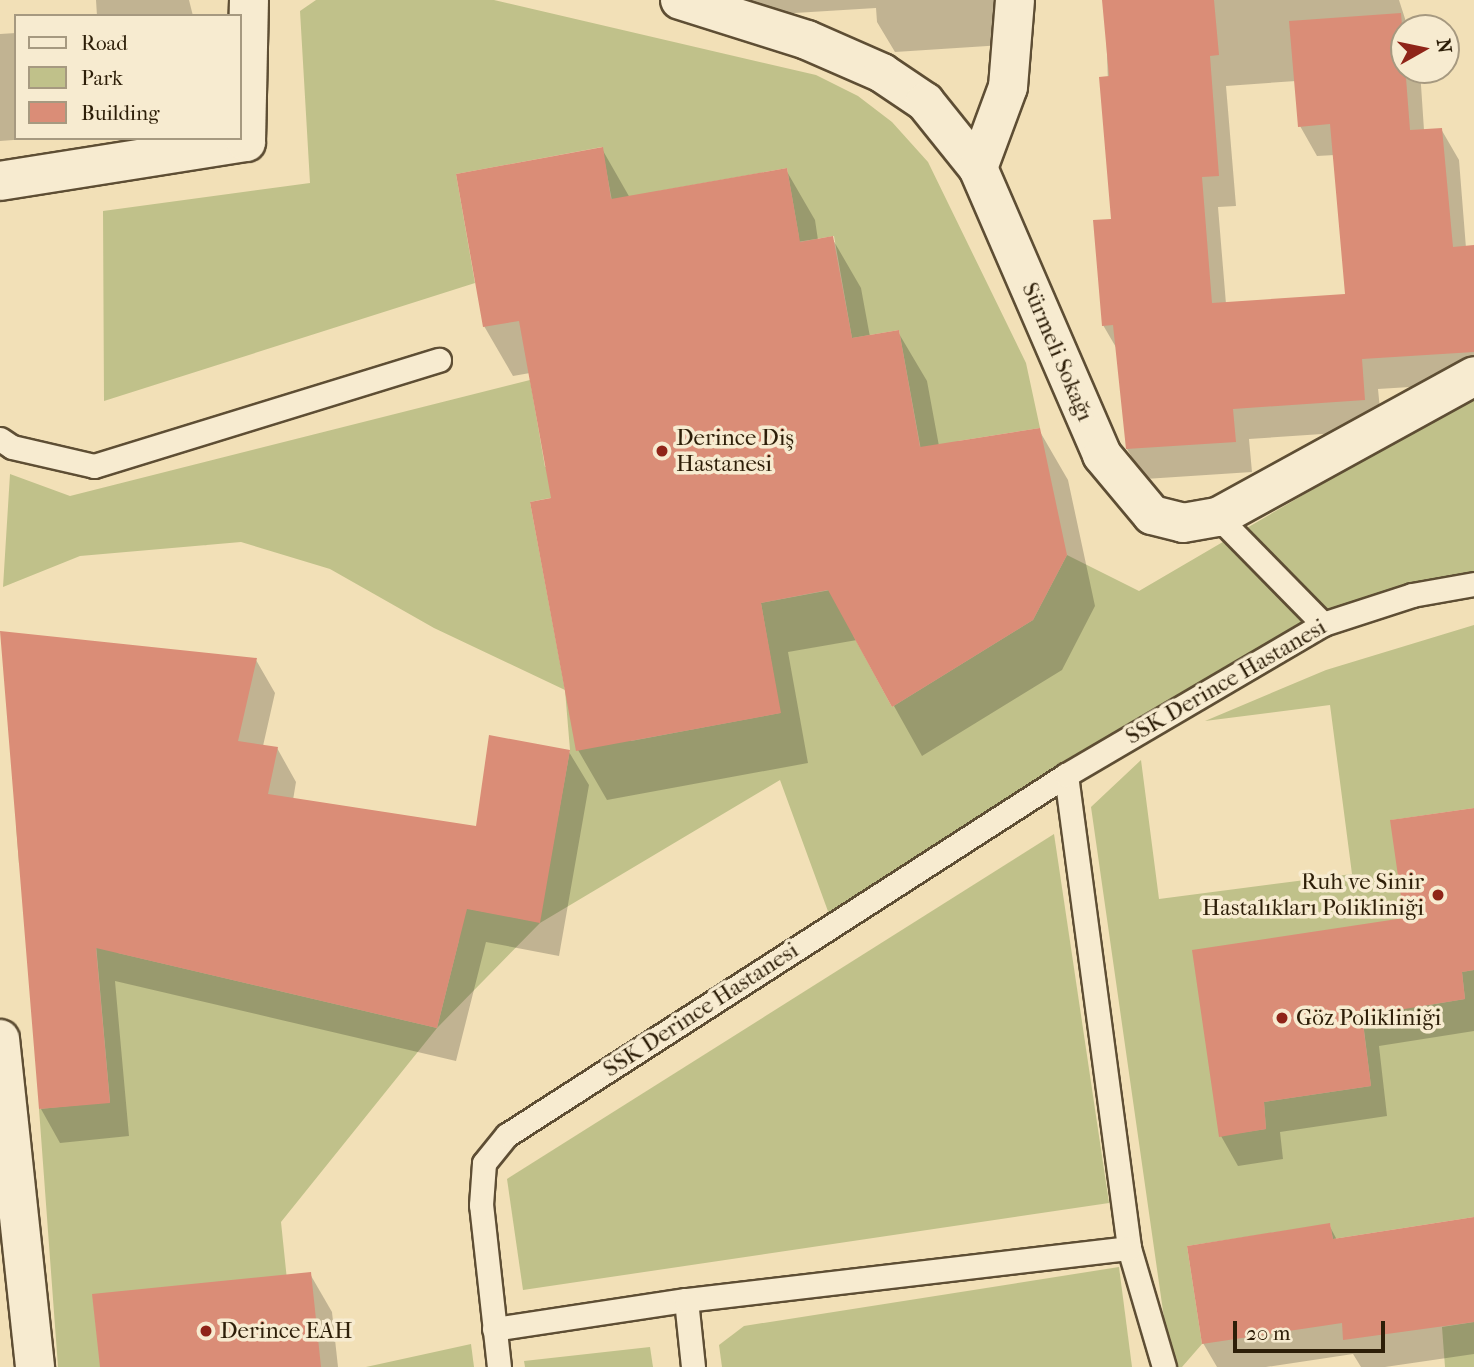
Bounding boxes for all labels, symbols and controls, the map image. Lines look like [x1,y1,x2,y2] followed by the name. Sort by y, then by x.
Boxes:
[14,14,242,140] legend
[1390,14,1460,84] north arrow
[81,31,128,55] text: Road
[1432,37,1456,55] text: N
[81,66,123,90] text: Park
[81,101,159,125] text: Building
[1015,279,1099,425] street label: Sürmeli Sokağı
[676,424,794,478] place label: Derince Diş Hastanesi
[654,443,670,459] marker: Derince Diş Hastanesi
[1121,613,1331,751] street label: SSK Derince Hastanesi
[1202,868,1424,922] place label: Ruh ve Sinir Hastalıkları Polikliniği
[1430,887,1446,903] marker: Ruh ve Sinir Hastalıkları Polikliniği
[598,937,804,1083] street label: SSK Derince Hastanesi
[1296,1004,1441,1032] place label: Göz Polikliniği
[1274,1010,1290,1026] marker: Göz Polikliniği
[1236,1308,1388,1352] scale bar
[220,1317,352,1345] place label: Derince EAH
[1246,1321,1290,1345] text: 20 m
[198,1323,214,1339] marker: Derince EAH

